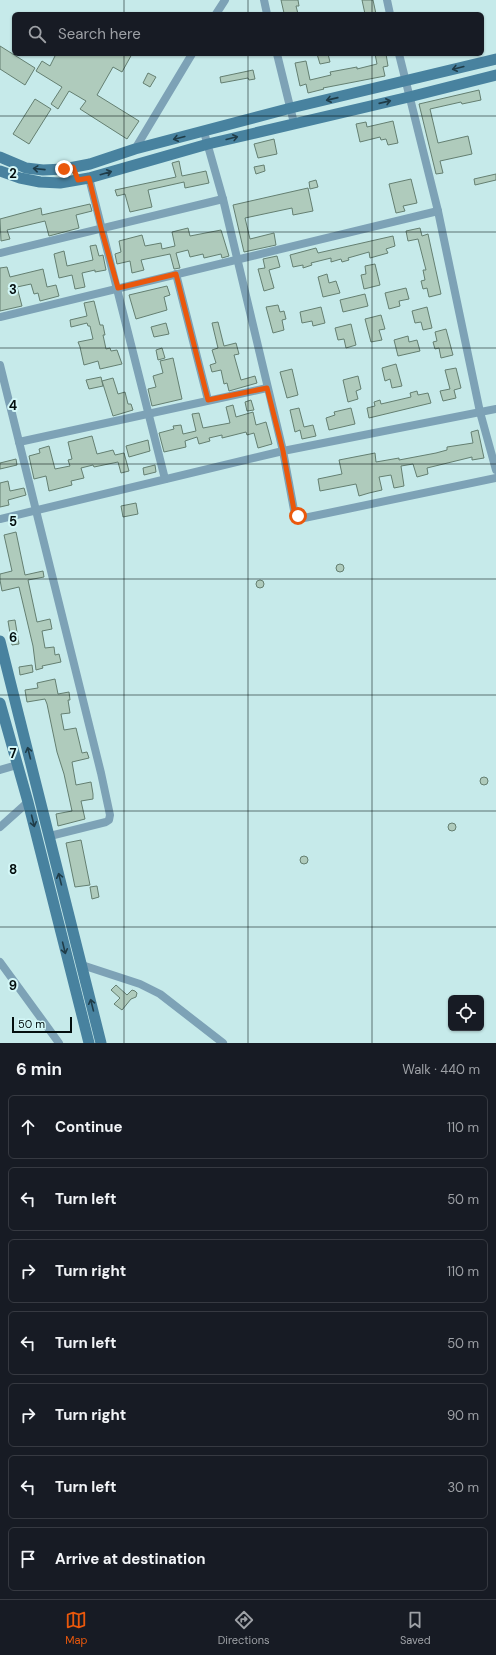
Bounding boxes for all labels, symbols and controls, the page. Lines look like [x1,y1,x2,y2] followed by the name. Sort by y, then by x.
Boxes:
[12,12,484,56] search box
[26,23,48,45] icon: search
[58,24,141,44] text: Search here
[452,65,465,73] one-way arrow
[326,95,339,103] one-way arrow
[379,98,392,106] one-way arrow
[225,134,238,142] one-way arrow
[172,135,185,142] one-way arrow
[55,160,73,178] route end
[9,165,17,182] text: 2
[33,165,46,173] one-way arrow
[100,169,113,176] one-way arrow
[9,281,17,298] text: 3
[9,397,17,414] text: 4
[289,507,307,525] route start
[9,513,17,530] text: 5
[9,629,17,646] text: 6
[10,745,17,762] text: 7
[24,747,32,760] one-way arrow
[29,815,37,828] one-way arrow
[9,861,17,878] text: 8
[56,873,64,886] one-way arrow
[61,941,69,954] one-way arrow
[9,977,17,994] text: 9
[448,995,484,1031] map controls
[448,995,484,1031] button: locate
[88,999,95,1012] one-way arrow
[12,1015,72,1034] scale bar
[18,1017,45,1031] text: 50 m
[16,1058,62,1080] text: 6 min
[402,1061,480,1078] text: Walk · 440 m
[17,1116,39,1138] icon: ahead
[55,1117,123,1137] text: Continue
[447,1119,479,1136] text: 110 m
[17,1188,39,1210] icon: left
[55,1189,116,1209] text: Turn left
[447,1191,479,1208] text: 50 m
[17,1260,39,1282] icon: right
[55,1261,126,1281] text: Turn right
[447,1263,479,1280] text: 110 m
[17,1332,39,1354] icon: left
[55,1333,116,1353] text: Turn left
[447,1335,479,1352] text: 50 m
[17,1404,39,1426] icon: right
[55,1405,126,1425] text: Turn right
[447,1407,479,1424] text: 90 m
[17,1476,39,1498] icon: left
[55,1477,116,1497] text: Turn left
[447,1479,479,1496] text: 30 m
[17,1548,39,1570] icon: arrive
[55,1549,206,1569] text: Arrive at destination
[65,1609,87,1647] tab: Map
[218,1609,270,1647] tab: Directions
[400,1609,431,1647] tab: Saved

